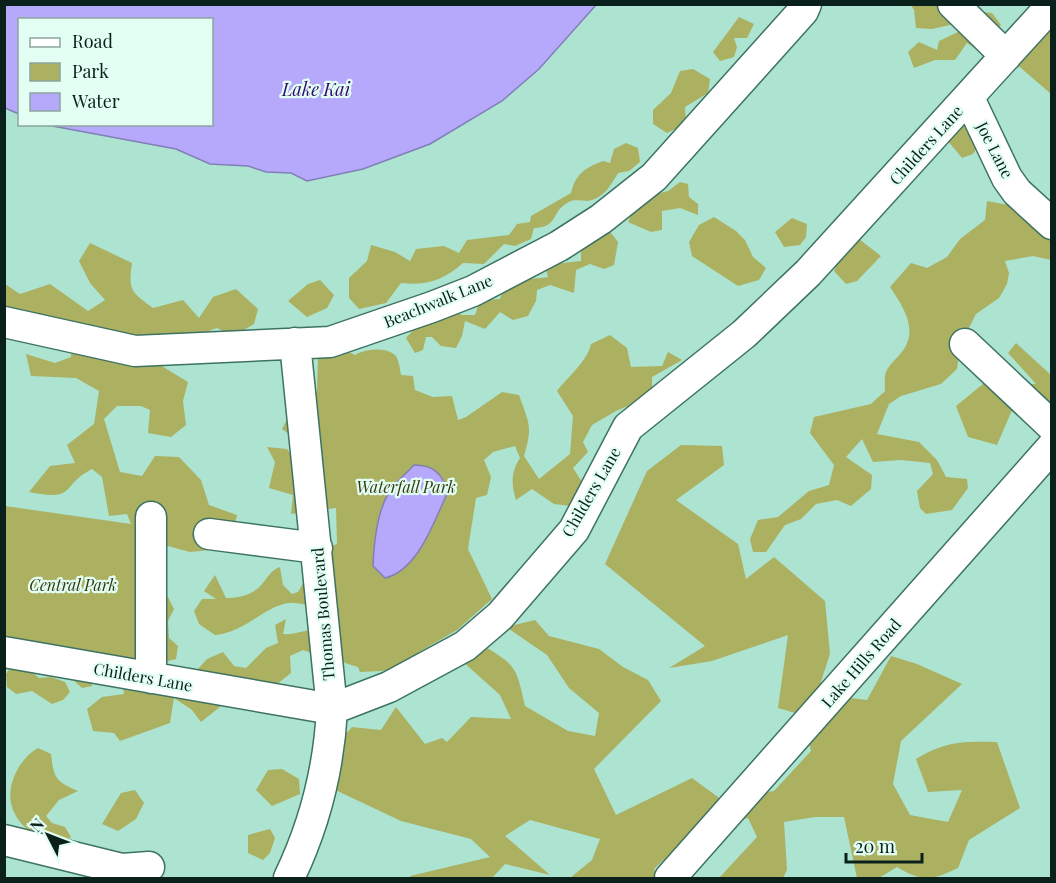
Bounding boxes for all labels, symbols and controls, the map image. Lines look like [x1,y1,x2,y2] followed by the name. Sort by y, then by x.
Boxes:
[18,18,213,126] legend
[72,29,113,53] text: Road
[72,59,109,83] text: Park
[281,77,351,101] water label: Lake Kai
[71,89,120,113] text: Water
[884,100,967,189] street label: Childers Lane
[972,117,1019,182] street label: Joe Lane
[380,269,495,332] street label: Beachwalk Lane
[556,443,625,540] street label: Childers Lane
[356,476,456,497] park label: Waterfall Park
[306,547,339,682] street label: Thomas Boulevard
[29,574,117,595] park label: Central Park
[816,614,905,712] street label: Lake Hills Road
[92,657,194,696] street label: Childers Lane
[18,805,78,865] north arrow
[25,813,48,836] text: N
[846,826,922,864] scale bar
[855,834,895,858] text: 20 m

